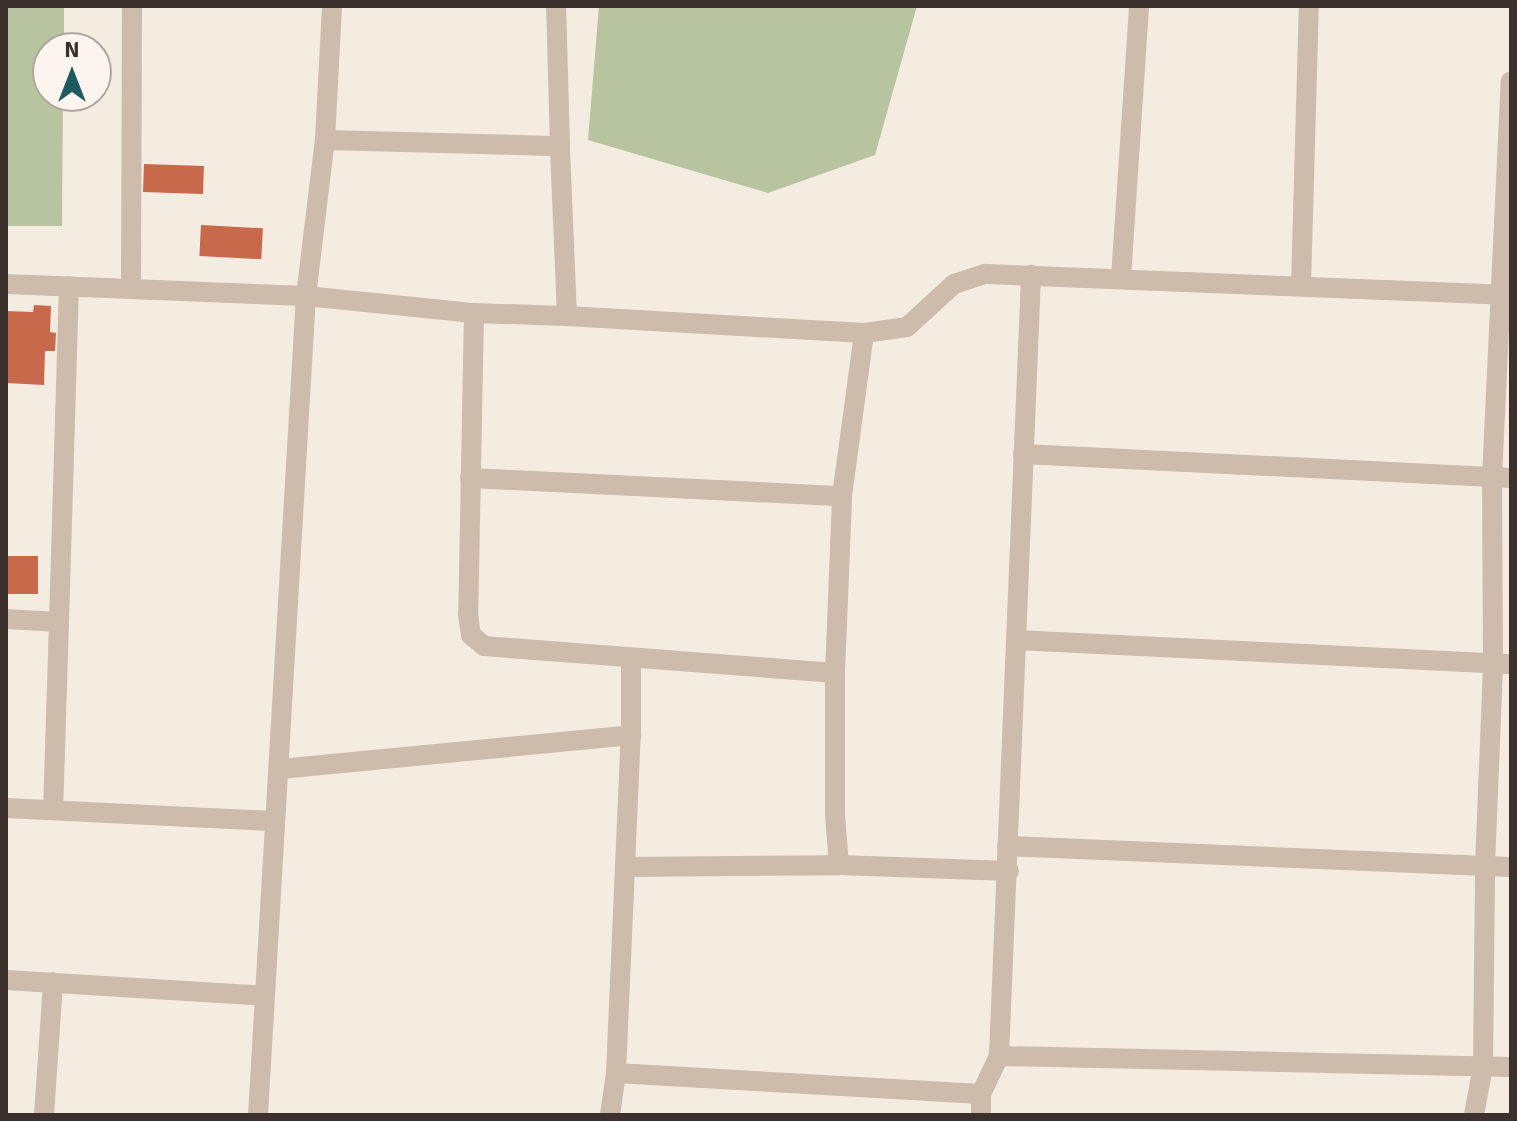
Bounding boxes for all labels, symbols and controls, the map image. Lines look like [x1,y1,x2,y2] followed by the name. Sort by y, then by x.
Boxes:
[32,32,112,112] north arrow
[64,36,80,63] text: N

